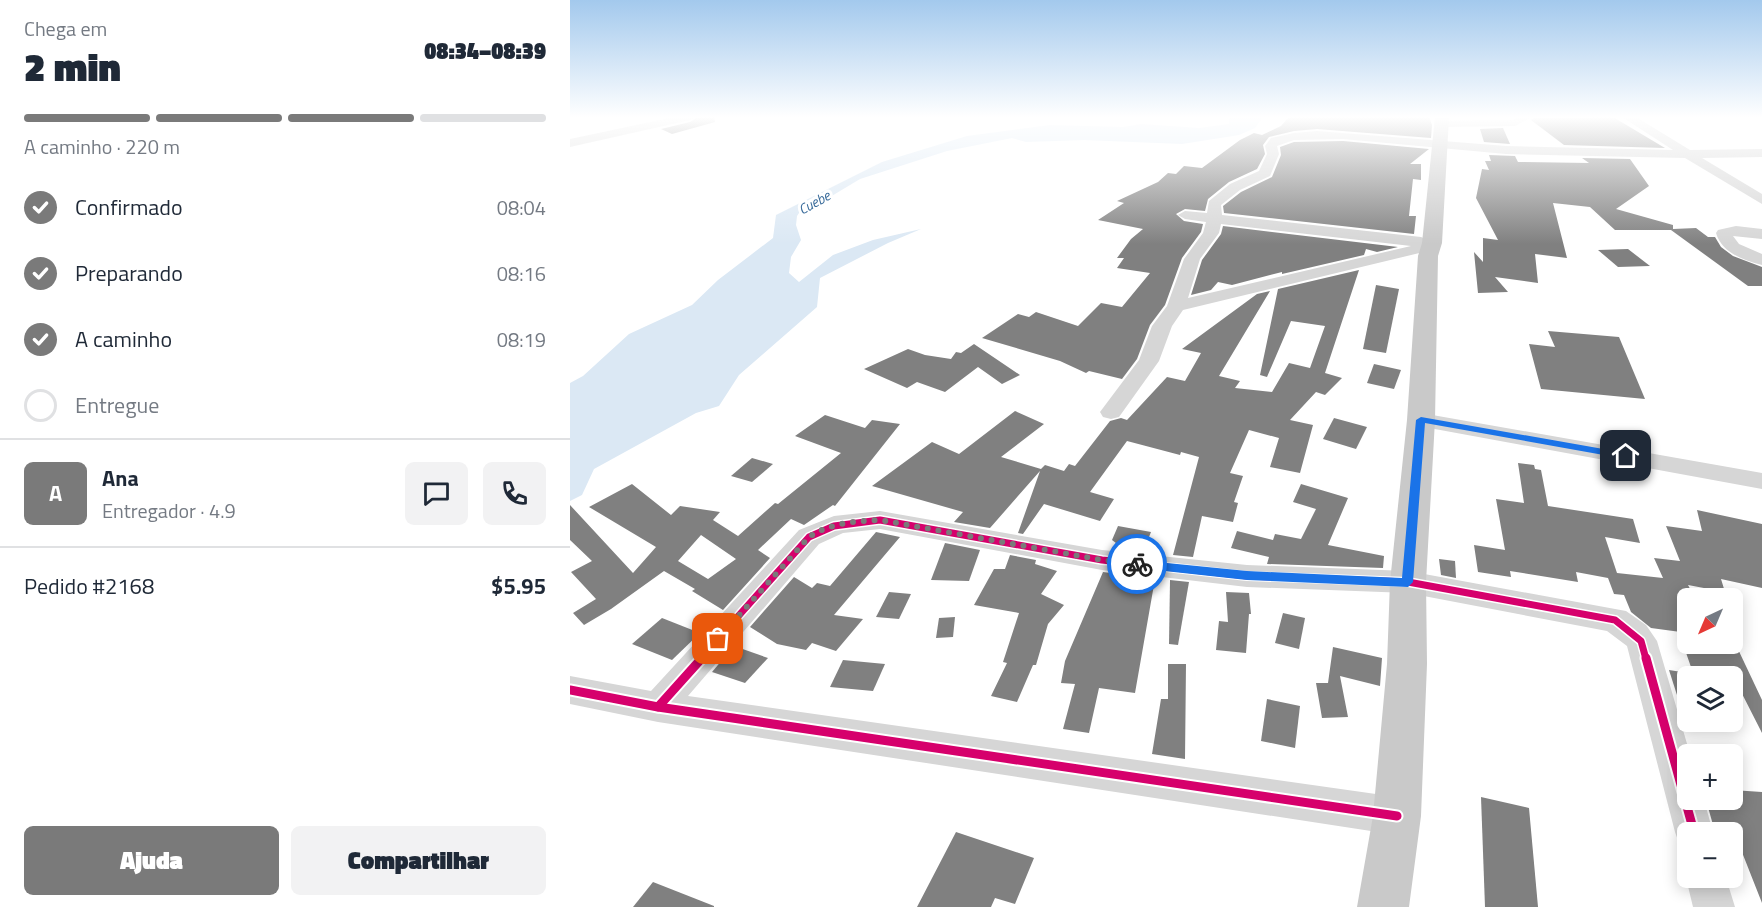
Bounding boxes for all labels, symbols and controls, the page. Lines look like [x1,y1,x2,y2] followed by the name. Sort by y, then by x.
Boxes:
[24,13,107,44] text: Chega em
[424,34,546,68] text: 08:34–08:39
[24,37,121,96] text: 2 min
[24,131,180,162] text: A caminho · 220 m
[794,184,835,219] water label: Cuebe
[75,190,183,224] text: Confirmado
[24,191,57,224] icon: check
[497,192,546,223] text: 08:04
[75,256,183,290] text: Preparando
[24,257,57,290] icon: check
[497,258,546,289] text: 08:16
[75,322,172,356] text: A caminho
[24,323,57,356] icon: check
[497,324,546,355] text: 08:19
[75,388,159,422] text: Entregue
[1600,430,1651,481] pin
[1609,439,1642,472] icon: home
[102,461,139,495] text: Ana
[405,462,468,525] button: chat
[483,462,546,525] button: phone
[49,476,62,510] text: A
[102,495,236,526] text: Entregador · 4.9
[1107,534,1167,594] courier
[1121,548,1154,581] icon: bike
[24,569,154,603] text: Pedido #2168
[491,569,546,603] text: $5.95
[1677,588,1743,654] north arrow
[1677,588,1743,888] map controls
[692,613,743,664] pin
[701,622,734,655] icon: bag
[1677,666,1743,732] button: layers
[1677,744,1743,810] button: +
[1677,822,1743,888] button: −
[24,826,279,895] button: Ajuda
[291,826,546,895] button: Compartilhar

